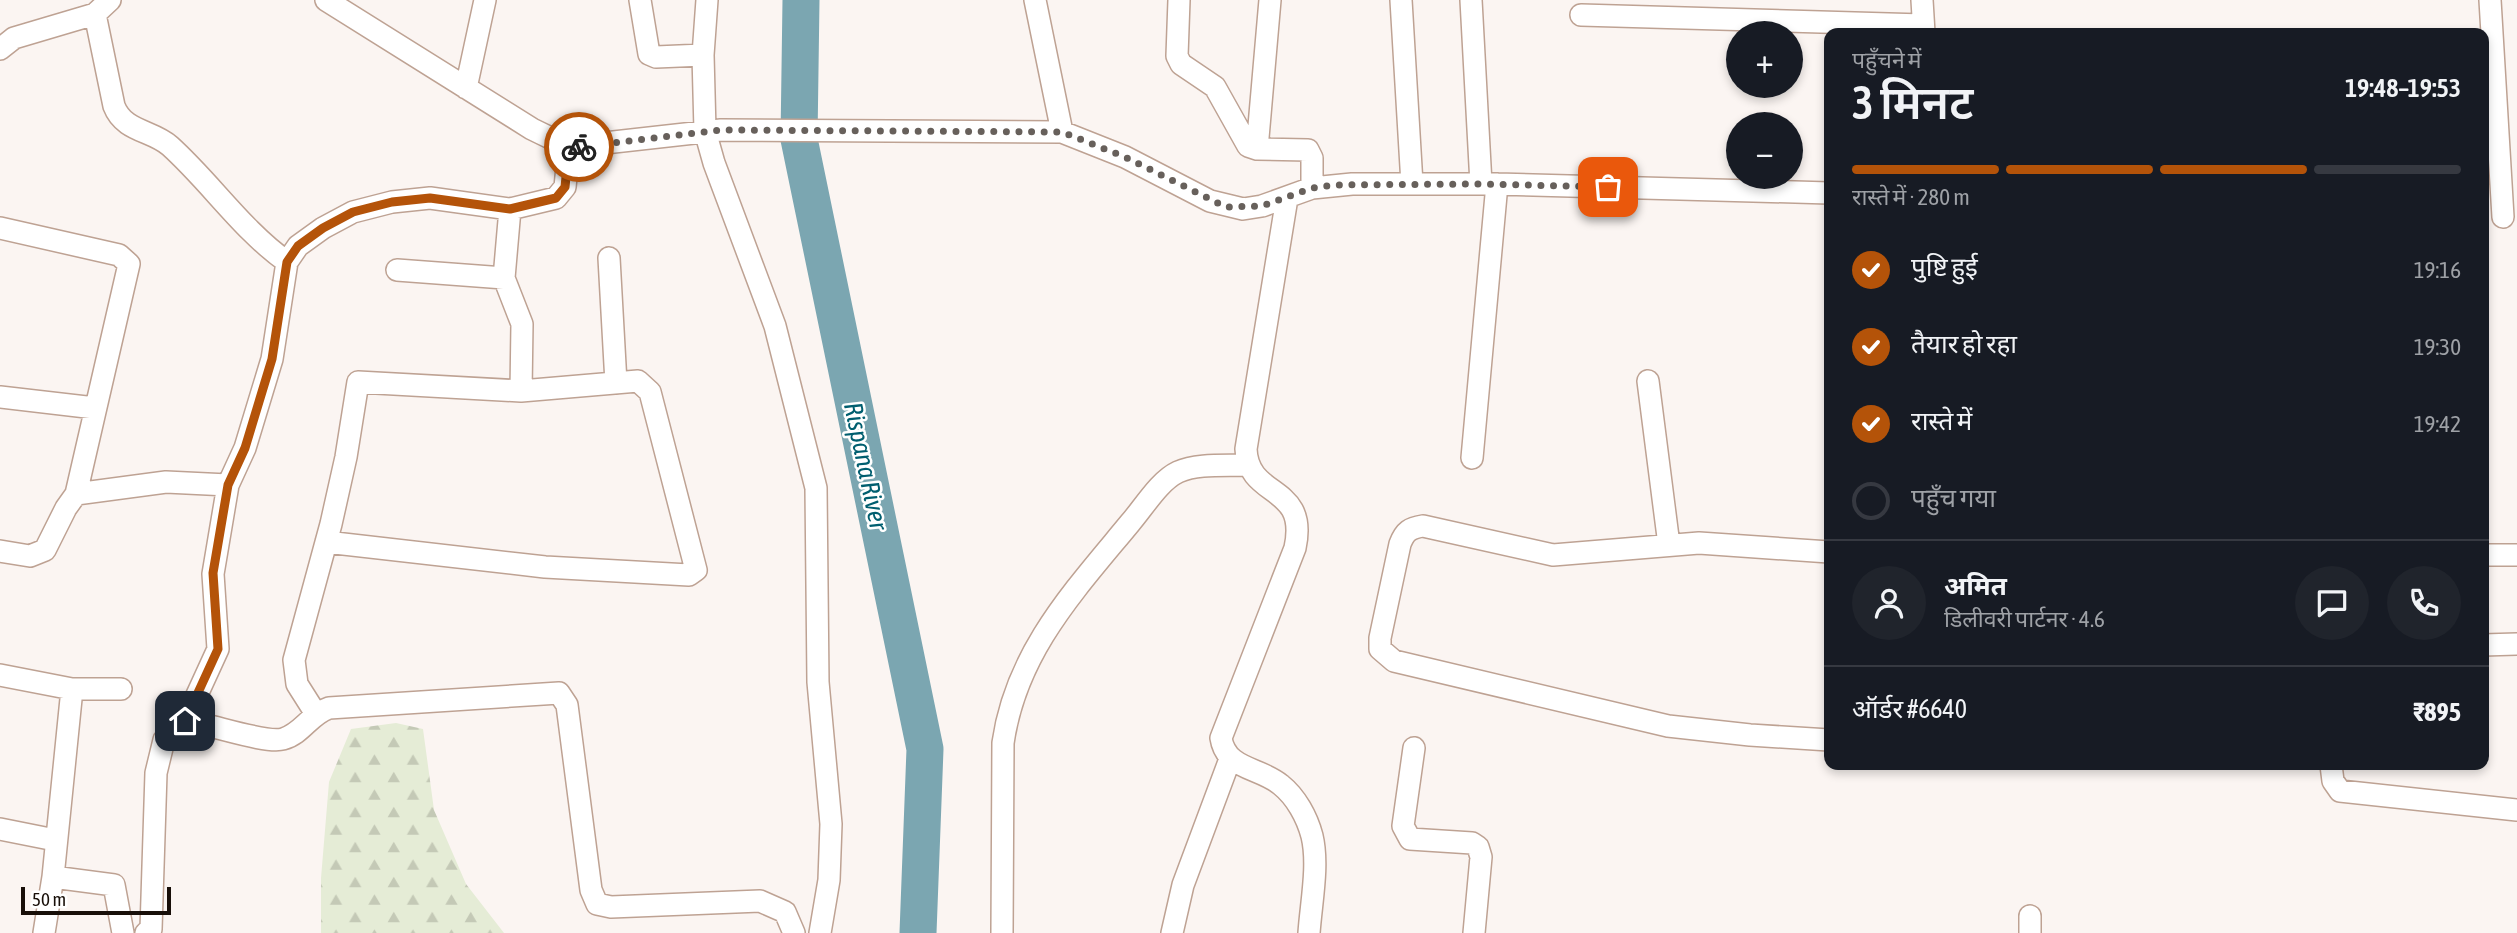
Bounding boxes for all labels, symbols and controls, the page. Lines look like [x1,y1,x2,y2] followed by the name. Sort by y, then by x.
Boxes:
[1726,21,1803,189] map controls
[1726,21,1803,98] button: +
[1852,47,1922,73] text: पहुँचने में
[2345,73,2461,103] text: 19:48–19:53
[1852,76,1973,129] text: 3 मिनट
[544,112,614,182] courier
[1726,112,1803,189] button: −
[560,128,598,166] icon: bike
[1578,157,1638,217] pin
[1589,168,1627,206] icon: bag
[1852,184,1970,210] text: रास्ते में · 280 m
[1852,251,1890,289] icon: check
[1911,252,1978,282] text: पुष्टि हुई
[2414,257,2461,283] text: 19:16
[1852,328,1890,366] icon: check
[1911,329,2017,359] text: तैयार हो रहा
[2414,334,2461,360] text: 19:30
[838,399,894,534] water label: Rispana River
[1852,405,1890,443] icon: check
[1911,406,1972,436] text: रास्ते में
[2414,411,2461,437] text: 19:42
[1911,483,1996,513] text: पहुँच गया
[1852,566,1926,640] button: person
[2295,566,2369,640] button: chat
[2387,566,2461,640] button: phone
[1944,571,2007,601] text: अमित
[1944,606,2105,632] text: डिलीवरी पार्टनर · 4.6
[155,691,215,751] pin
[1852,694,1967,724] text: ऑर्डर #6640
[2413,697,2461,727] text: ₹895
[166,702,204,740] icon: home
[21,884,172,916] scale bar
[32,888,66,910] text: 50 m

